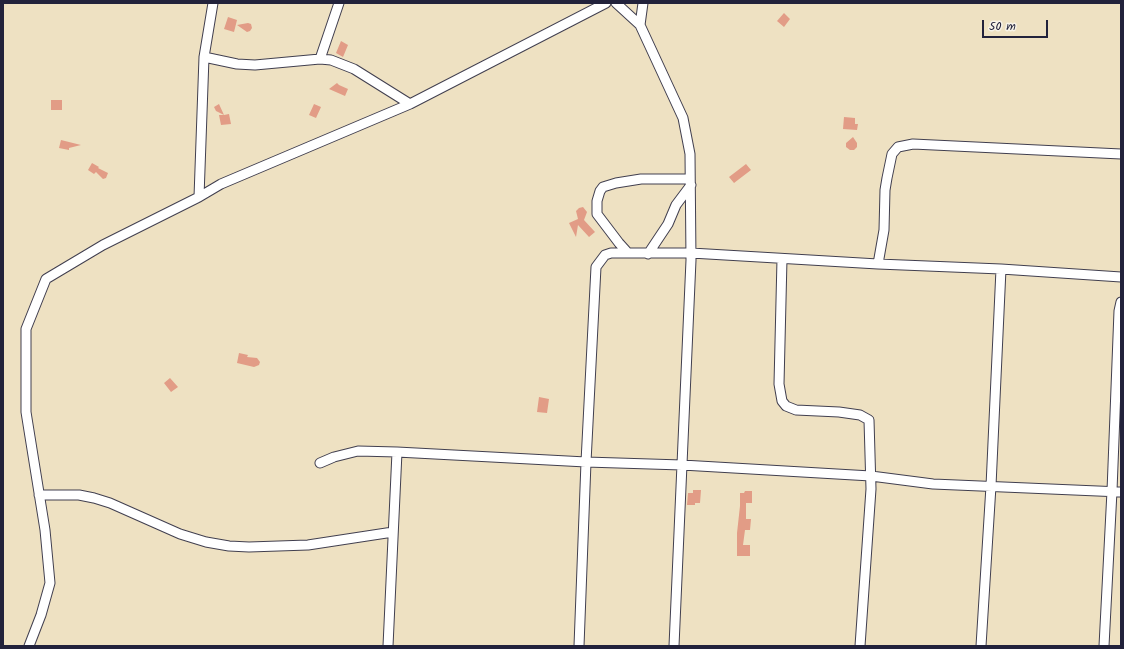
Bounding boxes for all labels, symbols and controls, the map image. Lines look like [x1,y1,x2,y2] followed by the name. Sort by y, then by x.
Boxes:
[984,12,1050,38] scale bar
[989,17,1016,36] text: 50 m

